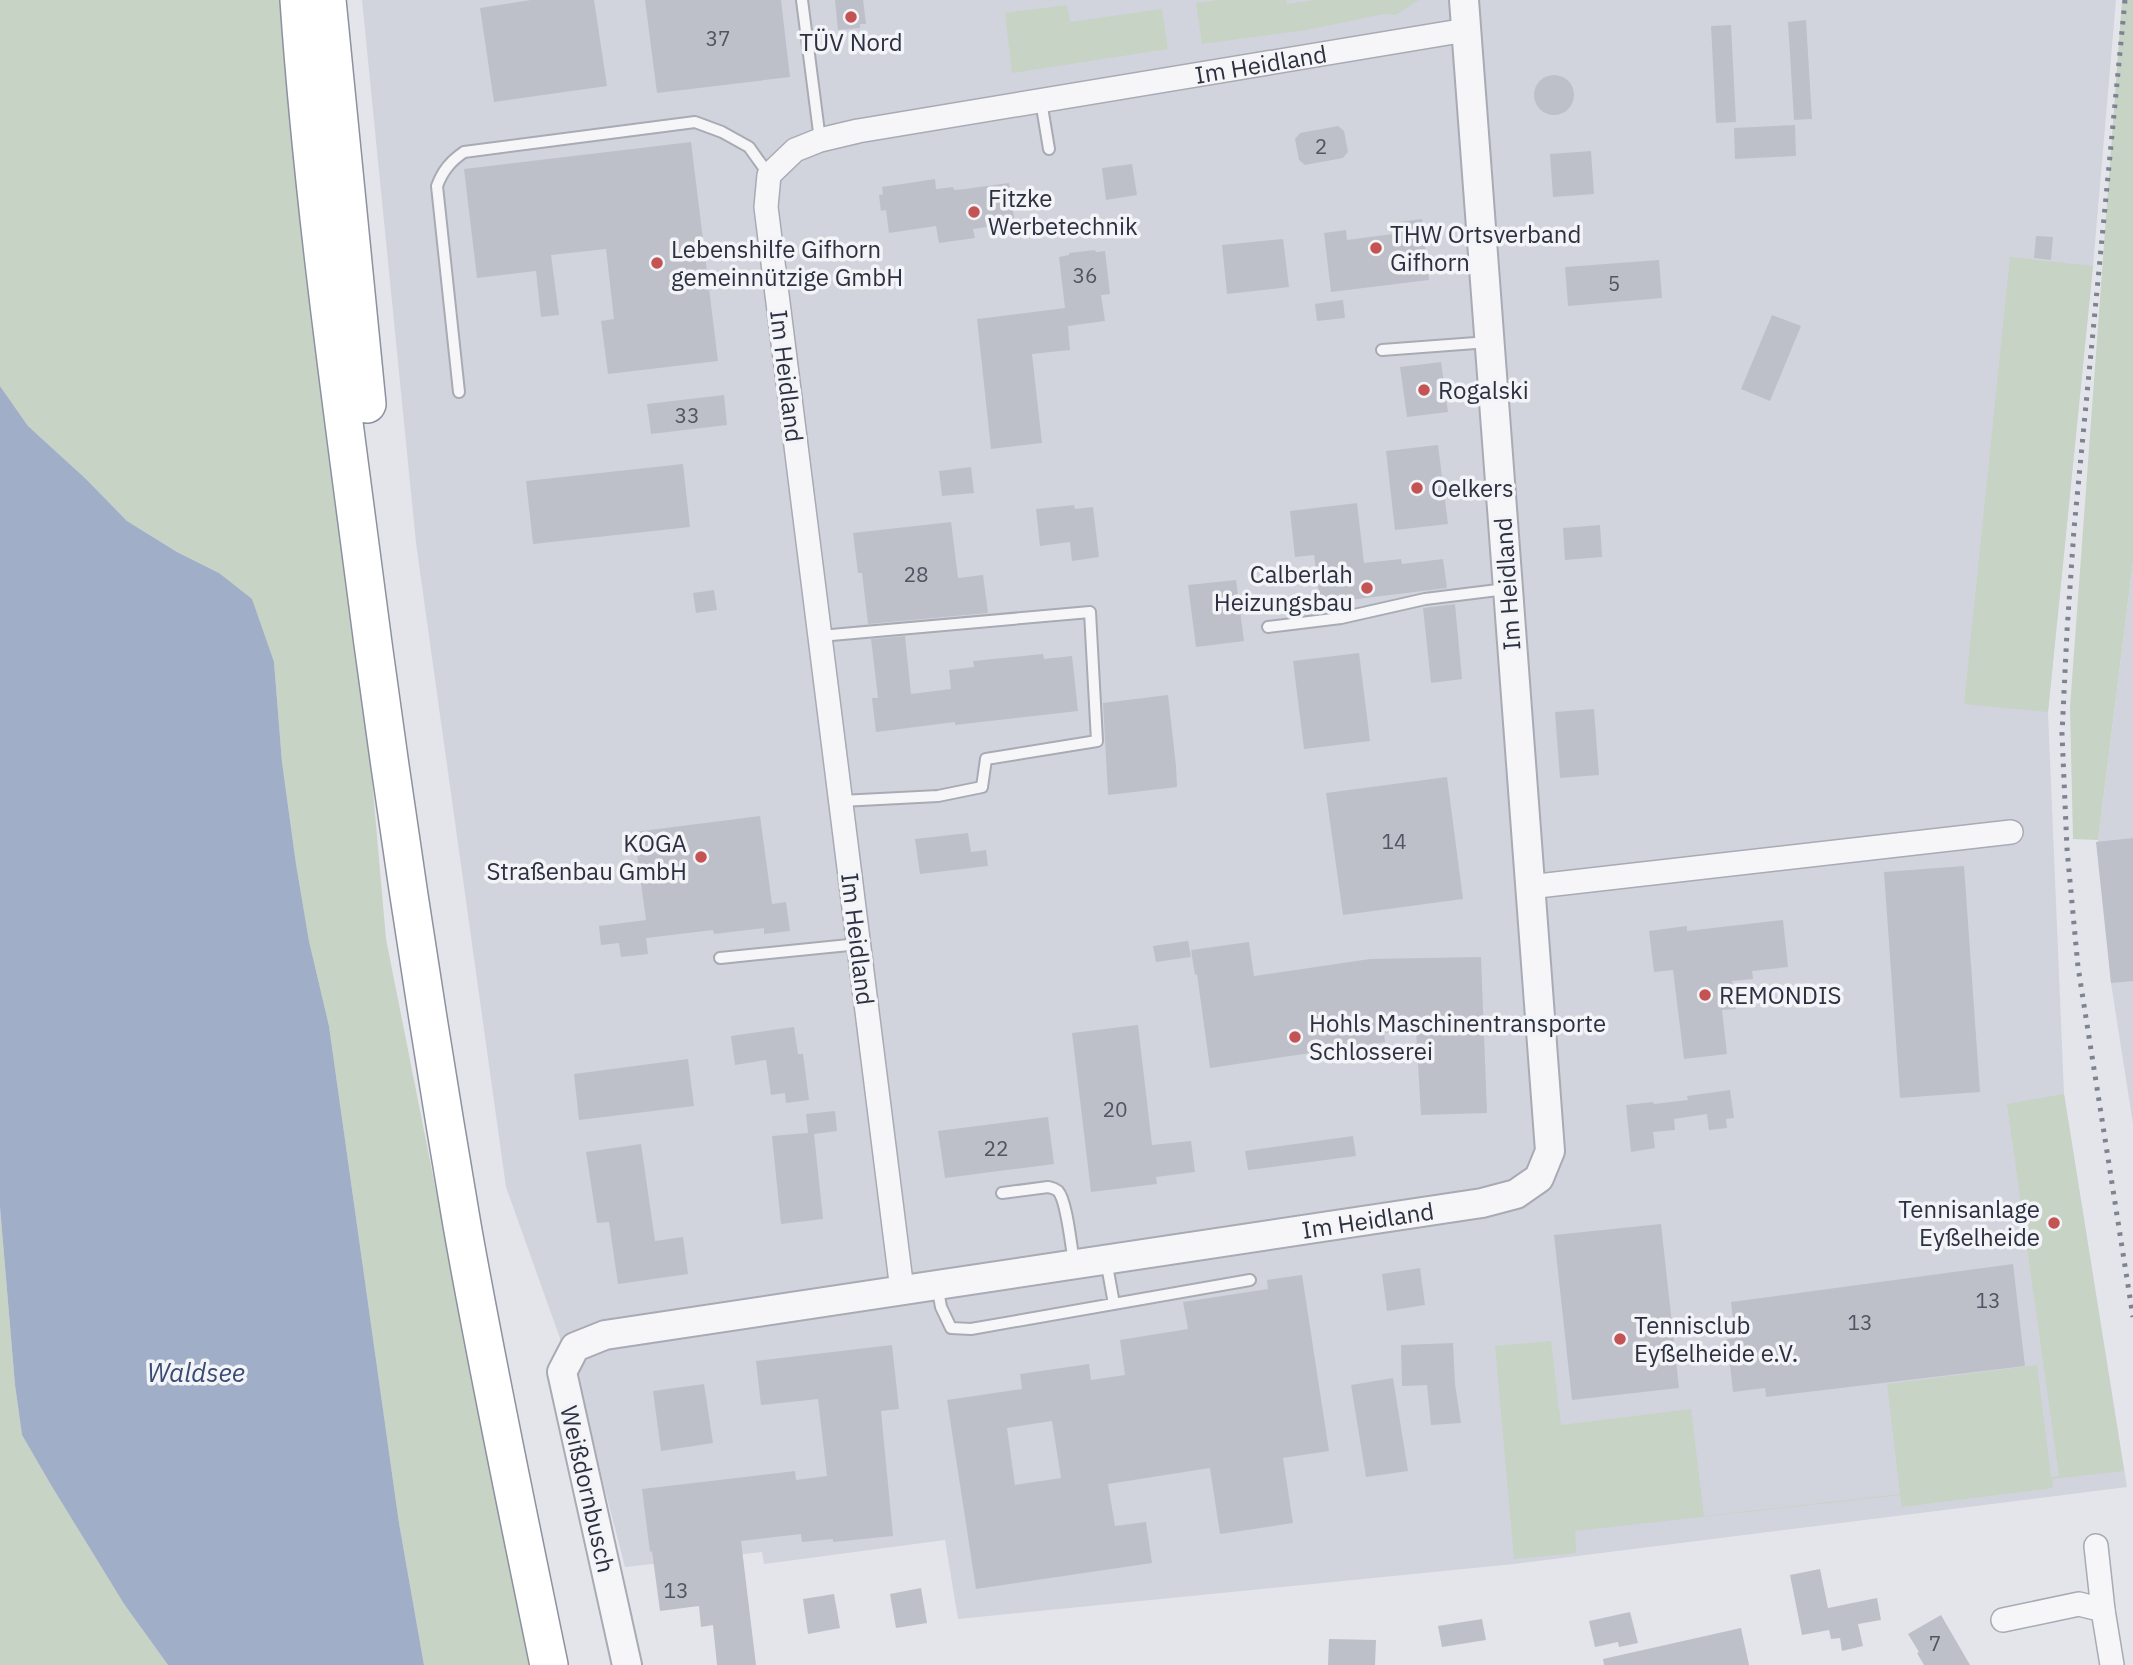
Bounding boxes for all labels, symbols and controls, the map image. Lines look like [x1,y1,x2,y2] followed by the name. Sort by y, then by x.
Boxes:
[843,9,859,25] marker: TÜV Nord
[705,24,731,52] house number: 37
[799,26,903,58] place label: TÜV Nord
[1192,37,1329,91] street label: Im Heidland
[1315,132,1327,160] house number: 2
[988,182,1138,242] place label: Fitzke Werbetechnik
[966,204,982,220] marker: Fitzke Werbetechnik
[1390,218,1581,278] place label: THW Ortsverband Gifhorn
[671,233,903,293] place label: Lebenshilfe Gifhorn gemeinnützige GmbH
[1368,240,1384,256] marker: THW Ortsverband Gifhorn
[649,255,665,271] marker: Lebenshilfe Gifhorn gemeinnützige GmbH
[1072,261,1098,289] house number: 36
[1608,269,1620,297] house number: 5
[763,308,811,444] street label: Im Heidland
[1438,374,1529,406] place label: Rogalski
[1416,382,1432,398] marker: Rogalski
[674,401,700,429] house number: 33
[1431,472,1514,504] place label: Oelkers
[1409,480,1425,496] marker: Oelkers
[1486,516,1528,652] street label: Im Heidland
[1214,558,1353,618] place label: Calberlah Heizungsbau
[903,560,929,588] house number: 28
[1359,580,1375,596] marker: Calberlah Heizungsbau
[486,827,687,887] place label: KOGA Straßenbau GmbH
[1381,827,1407,855] house number: 14
[693,849,709,865] marker: KOGA Straßenbau GmbH
[834,871,882,1007] street label: Im Heidland
[1719,979,1841,1011] place label: REMONDIS
[1697,987,1713,1003] marker: REMONDIS
[1309,1007,1606,1067] place label: Hohls Maschinentransporte Schlosserei
[1287,1029,1303,1045] marker: Hohls Maschinentransporte Schlosserei
[1102,1095,1128,1123] house number: 20
[983,1134,1009,1162] house number: 22
[1898,1193,2040,1253] place label: Tennisanlage Eyßelheide
[1300,1194,1436,1246] street label: Im Heidland
[2046,1215,2062,1231] marker: Tennisanlage Eyßelheide
[1975,1286,2001,1314] house number: 13
[1847,1308,1873,1336] house number: 13
[1634,1309,1798,1369] place label: Tennisclub Eyßelheide e.V.
[1612,1331,1628,1347] marker: Tennisclub Eyßelheide e.V.
[147,1355,245,1389] water label: Waldsee
[553,1402,623,1576] street label: Weißdornbusch
[663,1576,689,1604] house number: 13
[1929,1629,1941,1657] house number: 7

